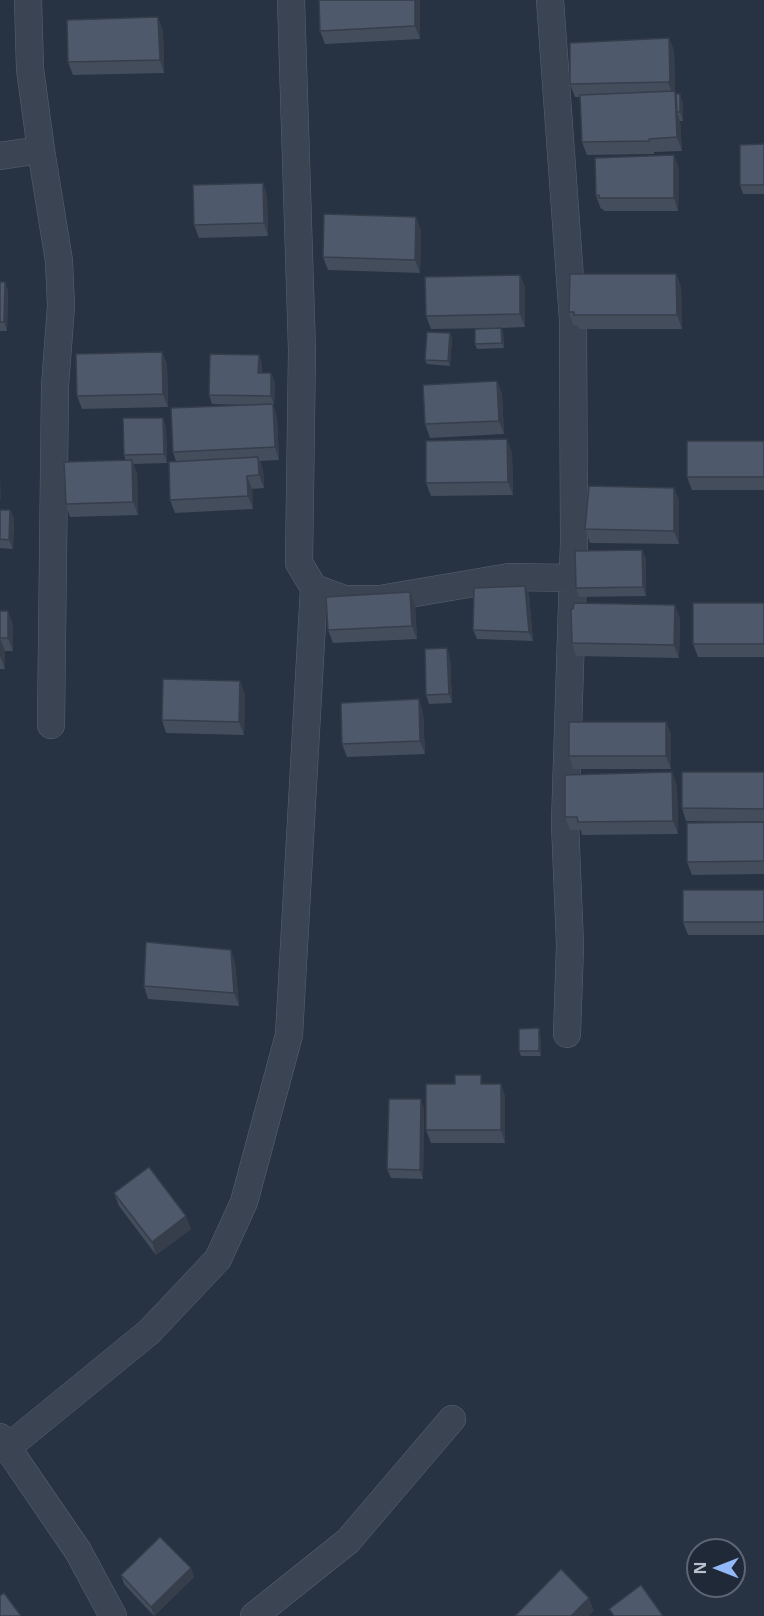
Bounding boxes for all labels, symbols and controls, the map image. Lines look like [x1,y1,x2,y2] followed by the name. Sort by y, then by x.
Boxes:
[686,1538,746,1598] north arrow
[689,1562,711,1575] text: N

